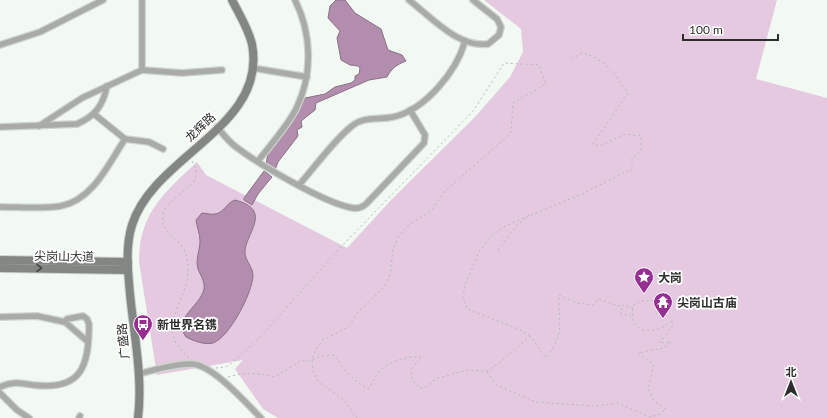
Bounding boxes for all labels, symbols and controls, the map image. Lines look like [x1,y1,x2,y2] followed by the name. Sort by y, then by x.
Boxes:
[683,16,778,42] scale bar
[689,22,723,37] text: 100 m
[182,109,218,145] street label: 龙辉路
[34,248,94,264] street label: 尖岗山大道
[36,264,42,272] one-way arrow
[633,266,655,294] place icon: 大岗
[658,270,682,285] place label: 大岗
[652,291,674,319] temple icon: 尖岗山古庙
[677,295,737,310] place label: 尖岗山古庙
[132,313,154,341] bus stop icon: 新世界名镌
[157,317,217,332] place label: 新世界名镌
[114,322,132,360] street label: 广盛路
[771,362,811,402] north arrow
[786,365,797,378] text: 北

